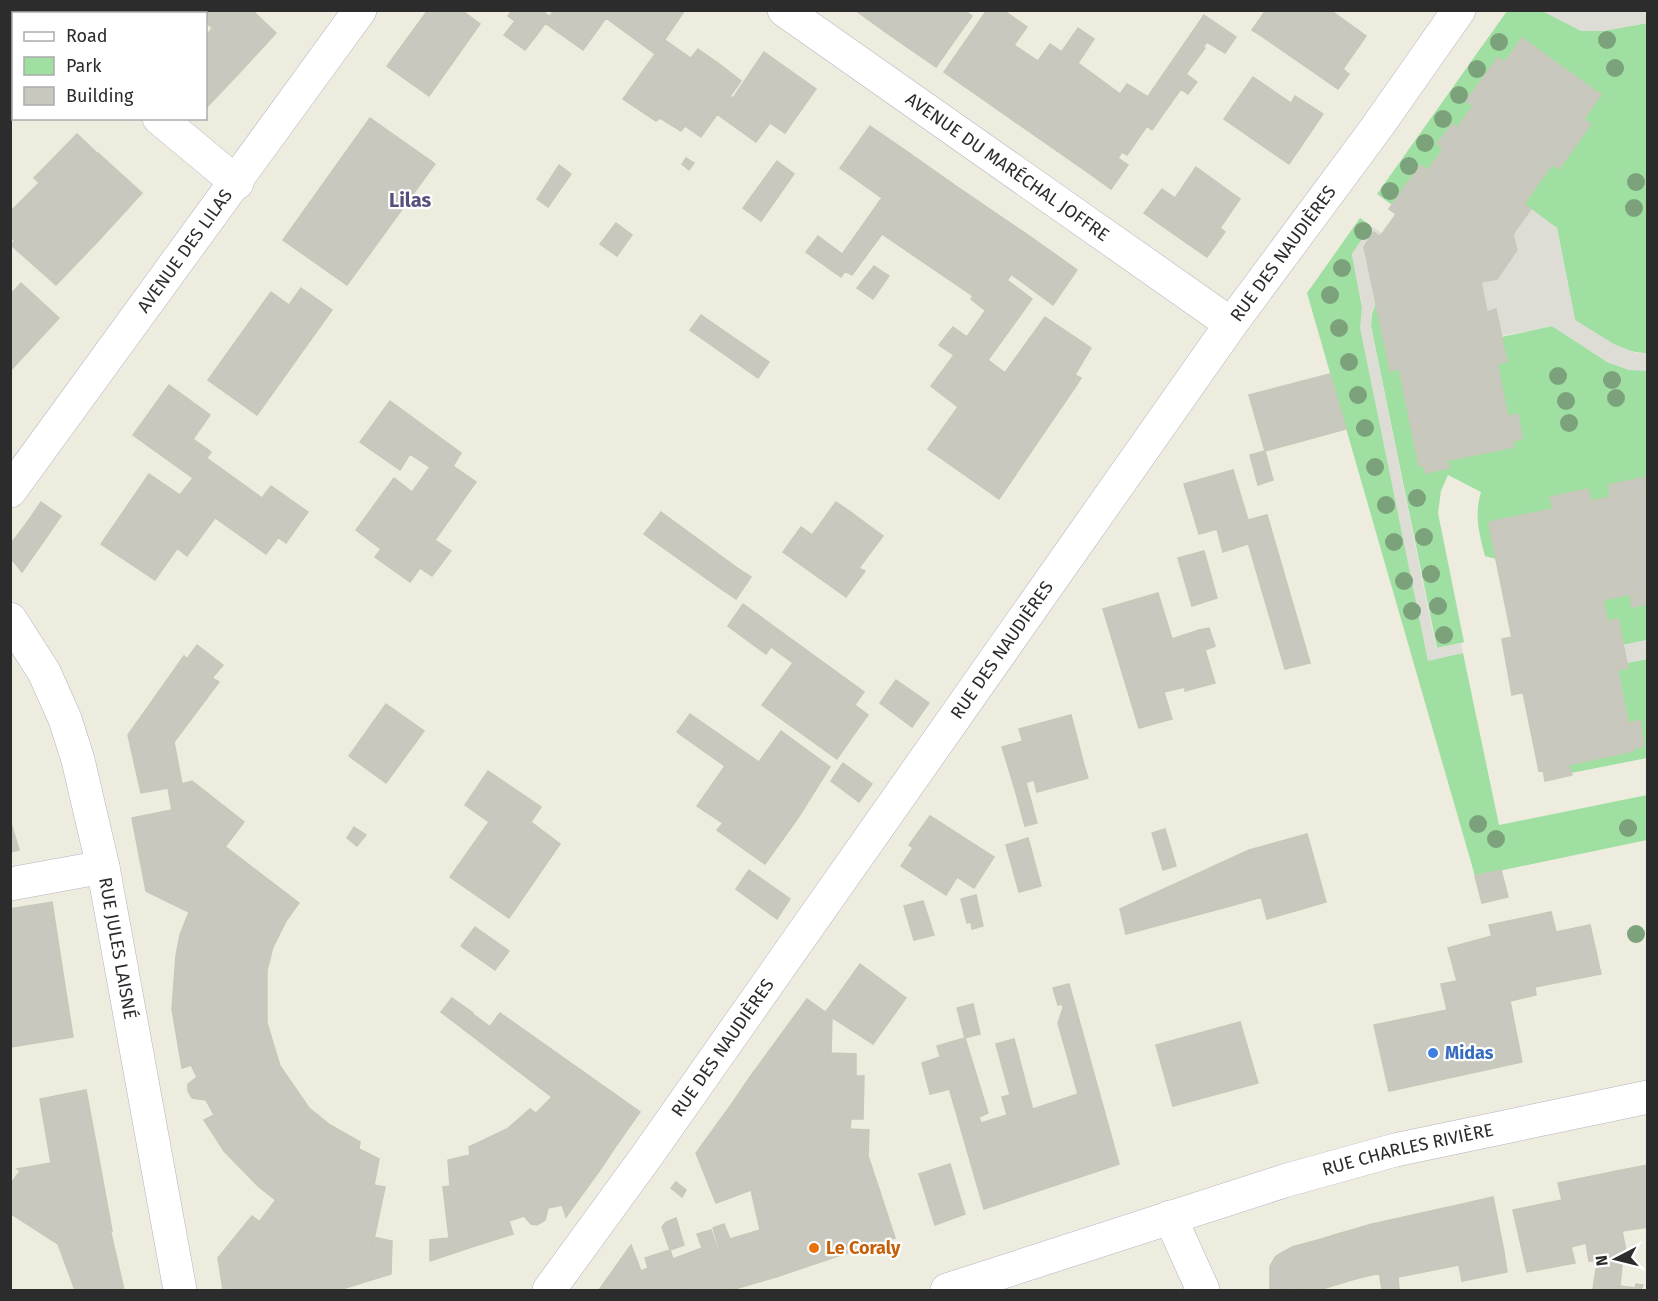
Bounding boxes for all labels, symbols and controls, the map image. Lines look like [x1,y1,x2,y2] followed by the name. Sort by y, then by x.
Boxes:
[12,12,207,120] legend
[66,25,108,47] text: Road
[66,55,102,77] text: Park
[66,85,134,107] text: Building
[901,88,1114,246] street label: AVENUE DU MARÉCHAL JOFFRE
[1225,181,1341,326] street label: RUE DES NAUDIÈRES
[132,185,237,317] street label: AVENUE DES LILAS
[389,188,431,212] district label: Lilas
[946,577,1058,723] street label: RUE DES NAUDIÈRES
[94,876,142,1021] street label: RUE JULES LAISNÉ
[667,974,779,1121] street label: RUE DES NAUDIÈRES
[1445,1042,1494,1064] place label: Midas
[1426,1046,1440,1060] marker: Midas
[1320,1119,1495,1181] street label: RUE CHARLES RIVIÈRE
[1586,1229,1646,1289] north arrow
[826,1237,901,1259] place label: Le Coraly
[807,1241,821,1255] marker: Le Coraly
[1592,1254,1612,1267] text: N

